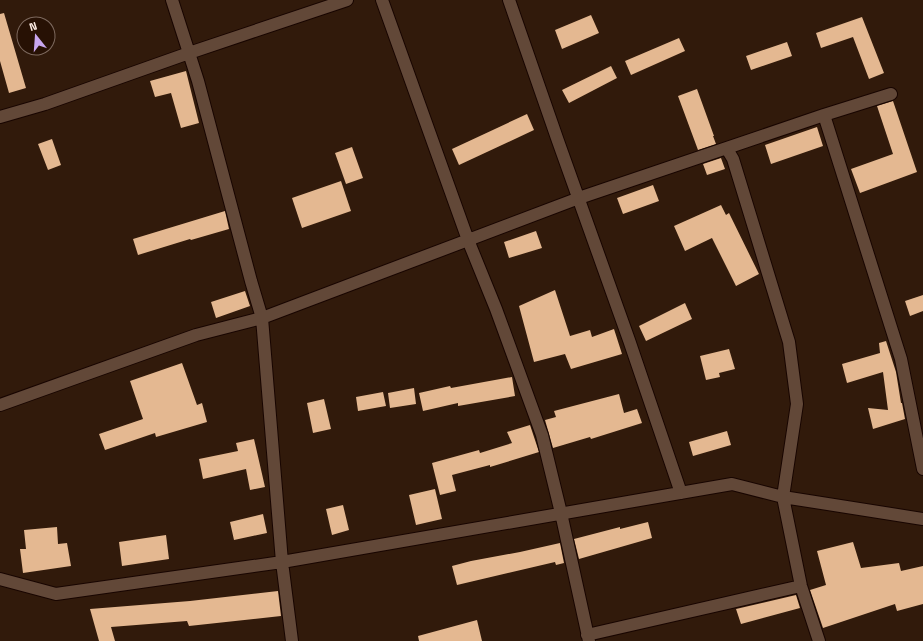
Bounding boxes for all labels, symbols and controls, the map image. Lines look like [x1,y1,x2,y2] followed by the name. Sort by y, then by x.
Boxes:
[16,16,56,56] north arrow
[28,19,39,34] text: N

